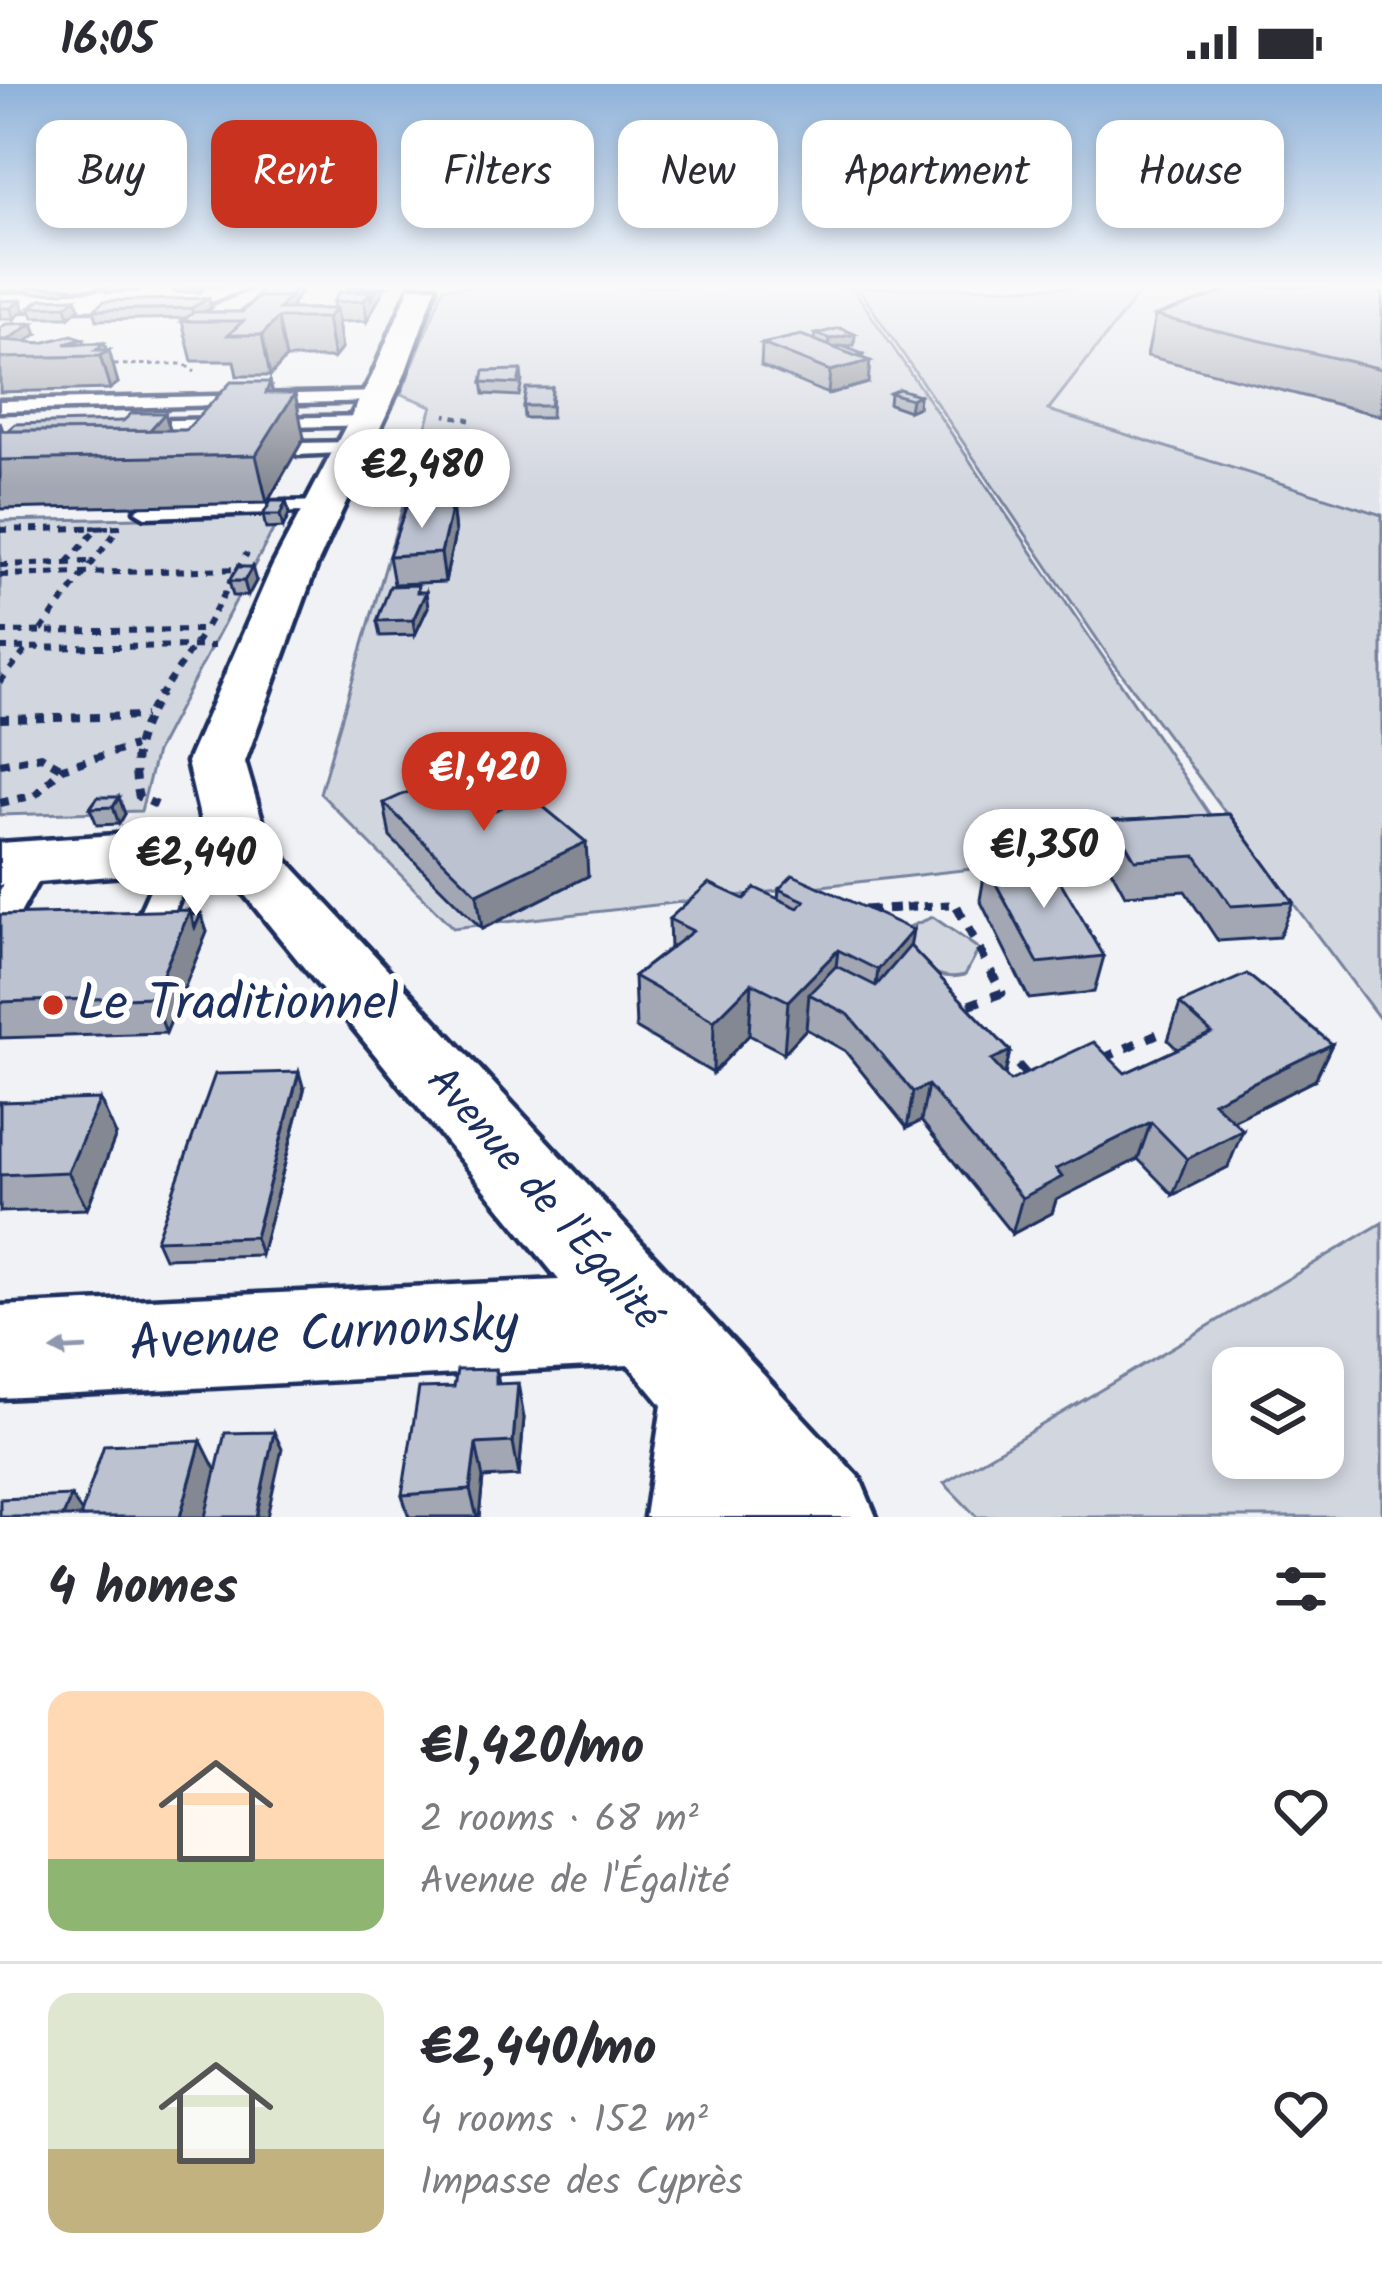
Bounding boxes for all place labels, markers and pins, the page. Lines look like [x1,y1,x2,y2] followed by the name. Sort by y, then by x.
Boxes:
[324,429,520,531] pin: €2,480
[386,732,582,834] pin: €1,420
[946,809,1142,911] pin: €1,350
[98,817,294,919] pin: €2,440
[77,965,399,1046] place label: Le Traditionnel
[40,992,66,1018] marker: Le Traditionnel

